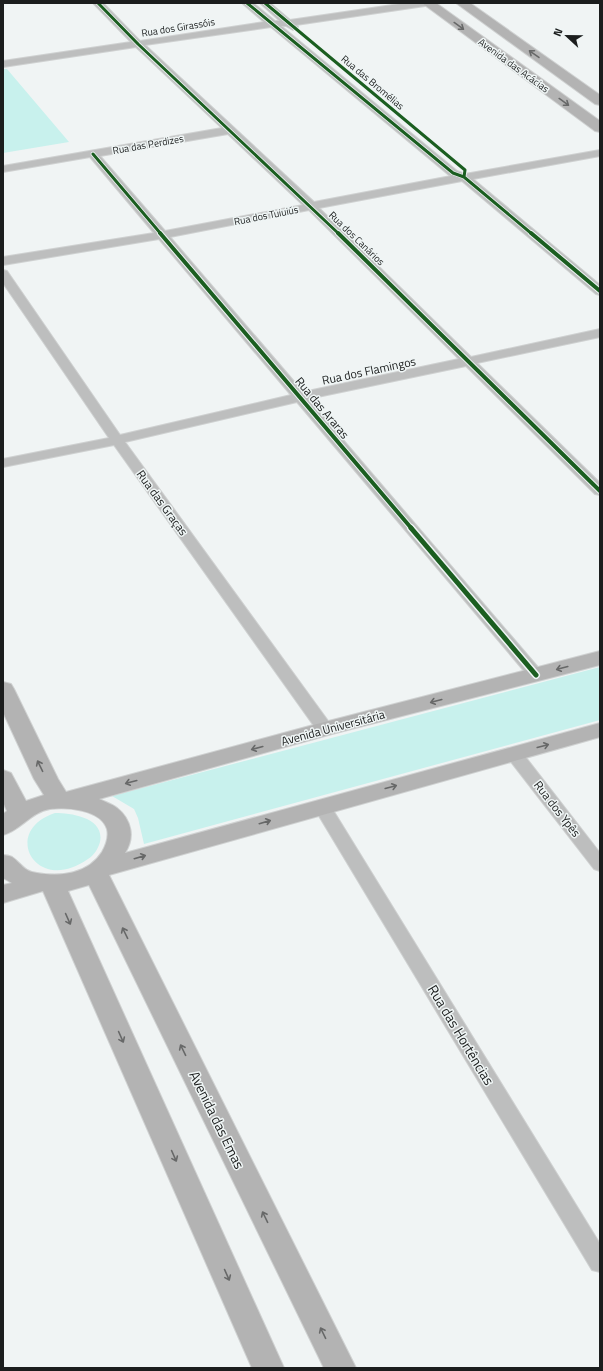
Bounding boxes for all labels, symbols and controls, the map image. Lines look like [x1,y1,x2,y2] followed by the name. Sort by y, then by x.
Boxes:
[140,14,216,41] street label: Rua dos Girassóis
[547,16,587,56] north arrow
[453,22,464,30] one-way arrow
[549,26,567,39] text: N
[475,35,552,96] street label: Avenida das Acácias
[529,50,540,58] one-way arrow
[338,52,408,113] street label: Rua das Bromélias
[559,98,570,106] one-way arrow
[111,131,185,158] street label: Rua das Perdizes
[233,202,300,229] street label: Rua dos Tuiuiús
[325,208,388,269] street label: Rua dos Canários
[320,351,418,390] street label: Rua dos Flamingos
[291,372,354,443] street label: Rua das Araras
[132,466,193,540] street label: Rua das Graças
[556,665,569,672] one-way arrow
[430,697,443,705] one-way arrow
[279,705,387,750] street label: Avenida Universitária
[536,741,549,749] one-way arrow
[250,745,263,752] one-way arrow
[36,760,43,772] one-way arrow
[529,776,586,841] street label: Rua dos Ypês
[125,779,138,786] one-way arrow
[384,783,397,791] one-way arrow
[259,818,272,825] one-way arrow
[134,853,147,860] one-way arrow
[65,912,72,924] one-way arrow
[121,928,128,940] one-way arrow
[423,981,500,1089] street label: Rua das Hortências
[118,1031,125,1043] one-way arrow
[178,1044,186,1056] one-way arrow
[185,1067,250,1172] street label: Avenida das Emas
[171,1150,178,1162] one-way arrow
[261,1211,268,1223] one-way arrow
[223,1269,231,1281] one-way arrow
[319,1327,326,1339] one-way arrow

